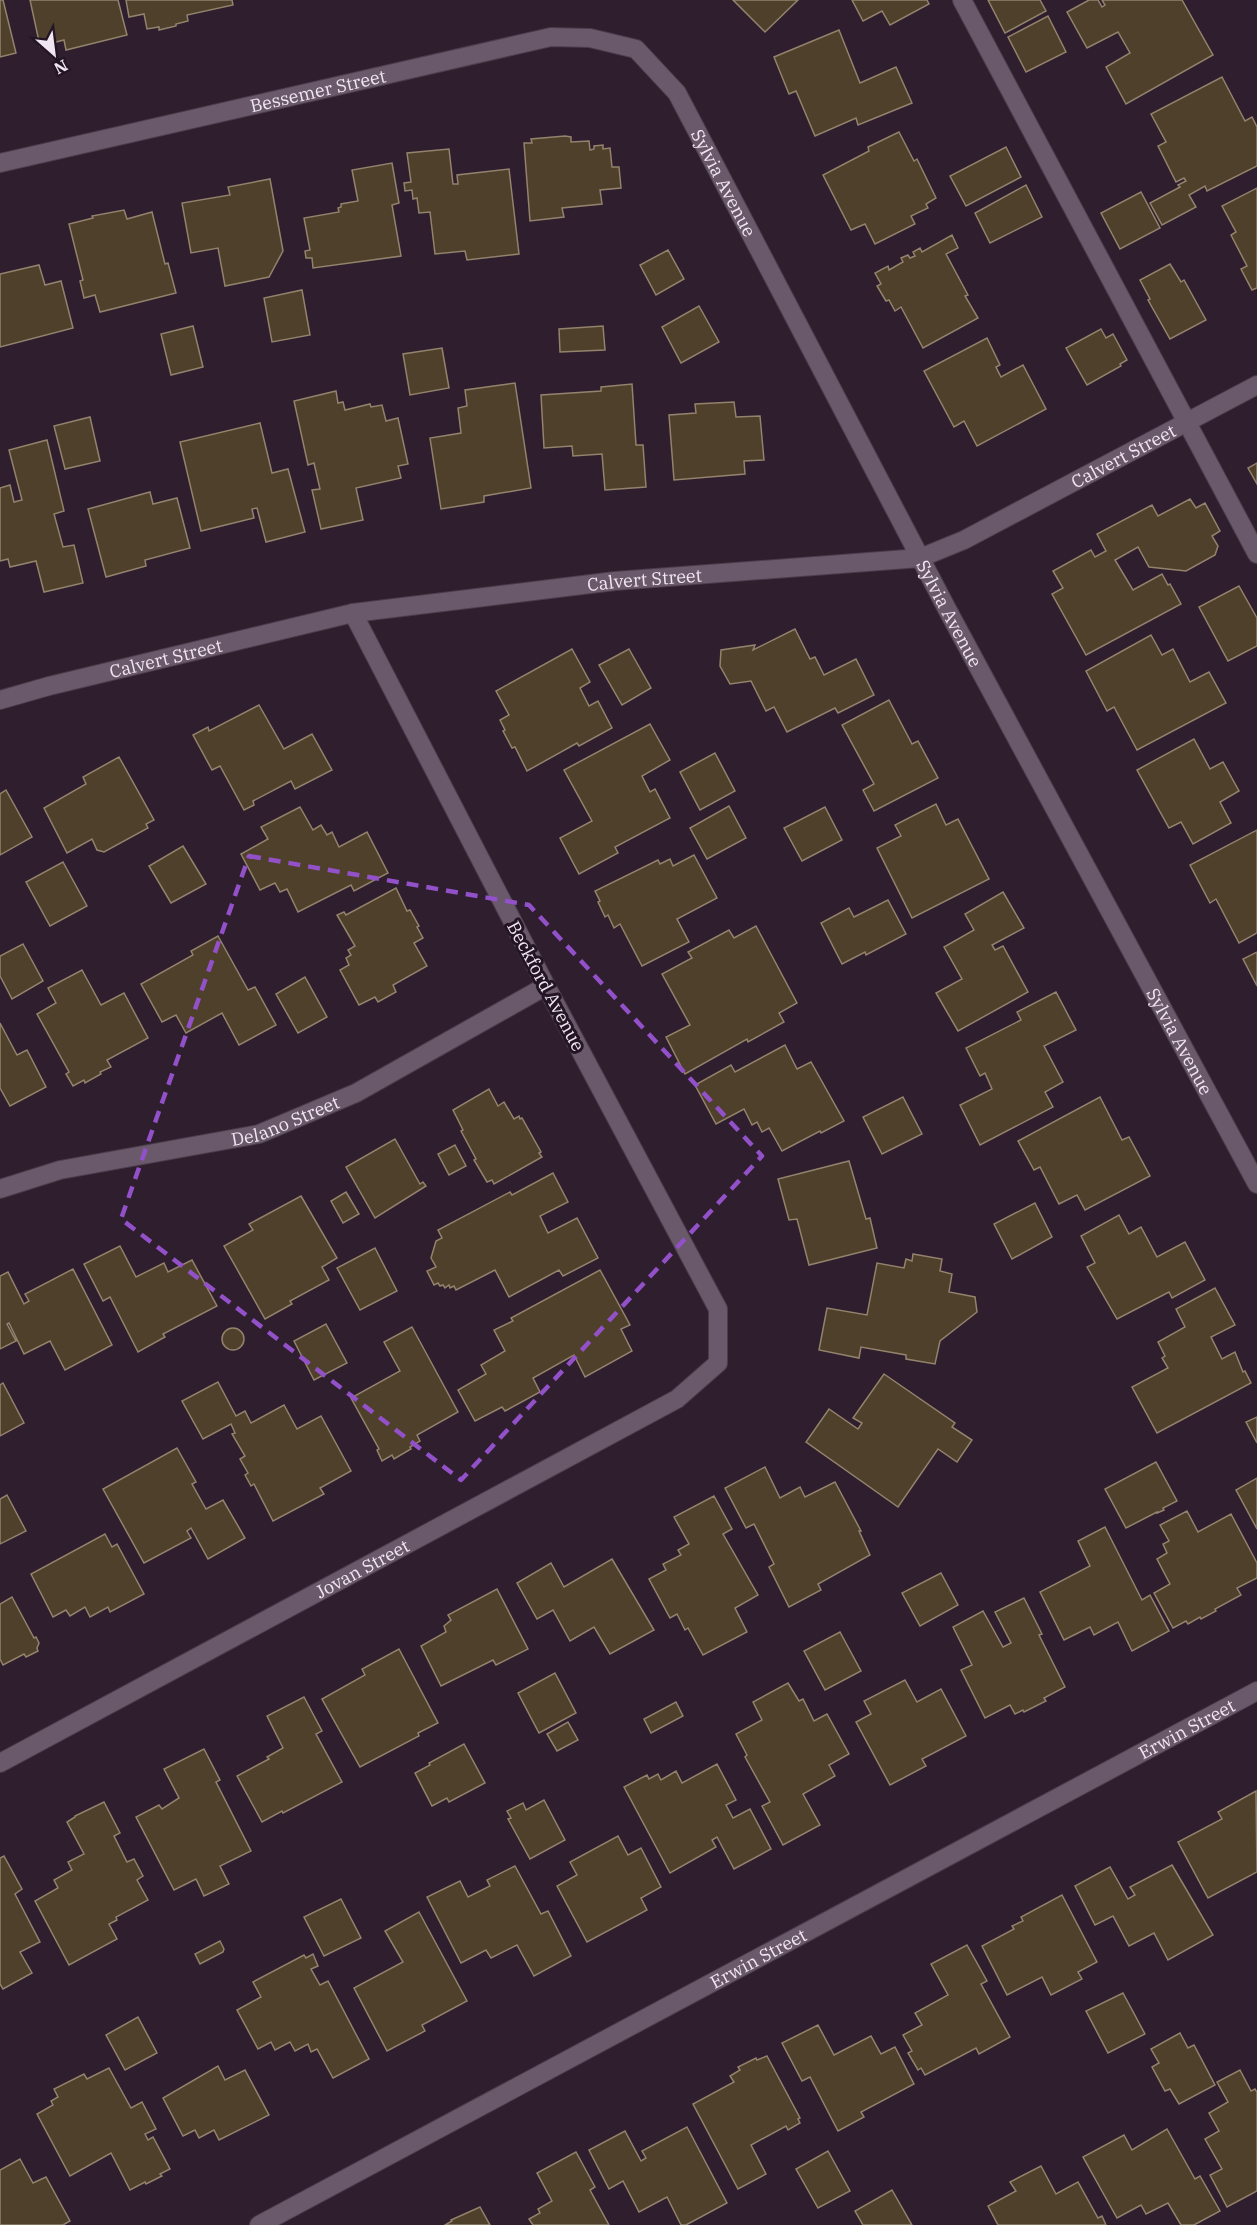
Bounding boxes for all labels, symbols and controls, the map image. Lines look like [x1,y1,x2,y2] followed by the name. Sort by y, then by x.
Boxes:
[24,24,84,84] north arrow
[51,55,71,79] text: N
[248,64,388,117] street label: Bessemer Street
[686,125,762,241] street label: Sylvia Avenue
[1067,419,1179,493] street label: Calvert Street
[912,556,988,671] street label: Sylvia Avenue
[586,563,703,596] street label: Calvert Street
[107,633,224,683] street label: Calvert Street
[502,917,590,1055] street label: Beckford Avenue
[1142,984,1218,1099] street label: Sylvia Avenue
[229,1090,343,1150] street label: Delano Street
[311,1534,413,1603] street label: Jovan Street
[1134,1694,1239,1764] street label: Erwin Street
[706,1923,810,1993] street label: Erwin Street

